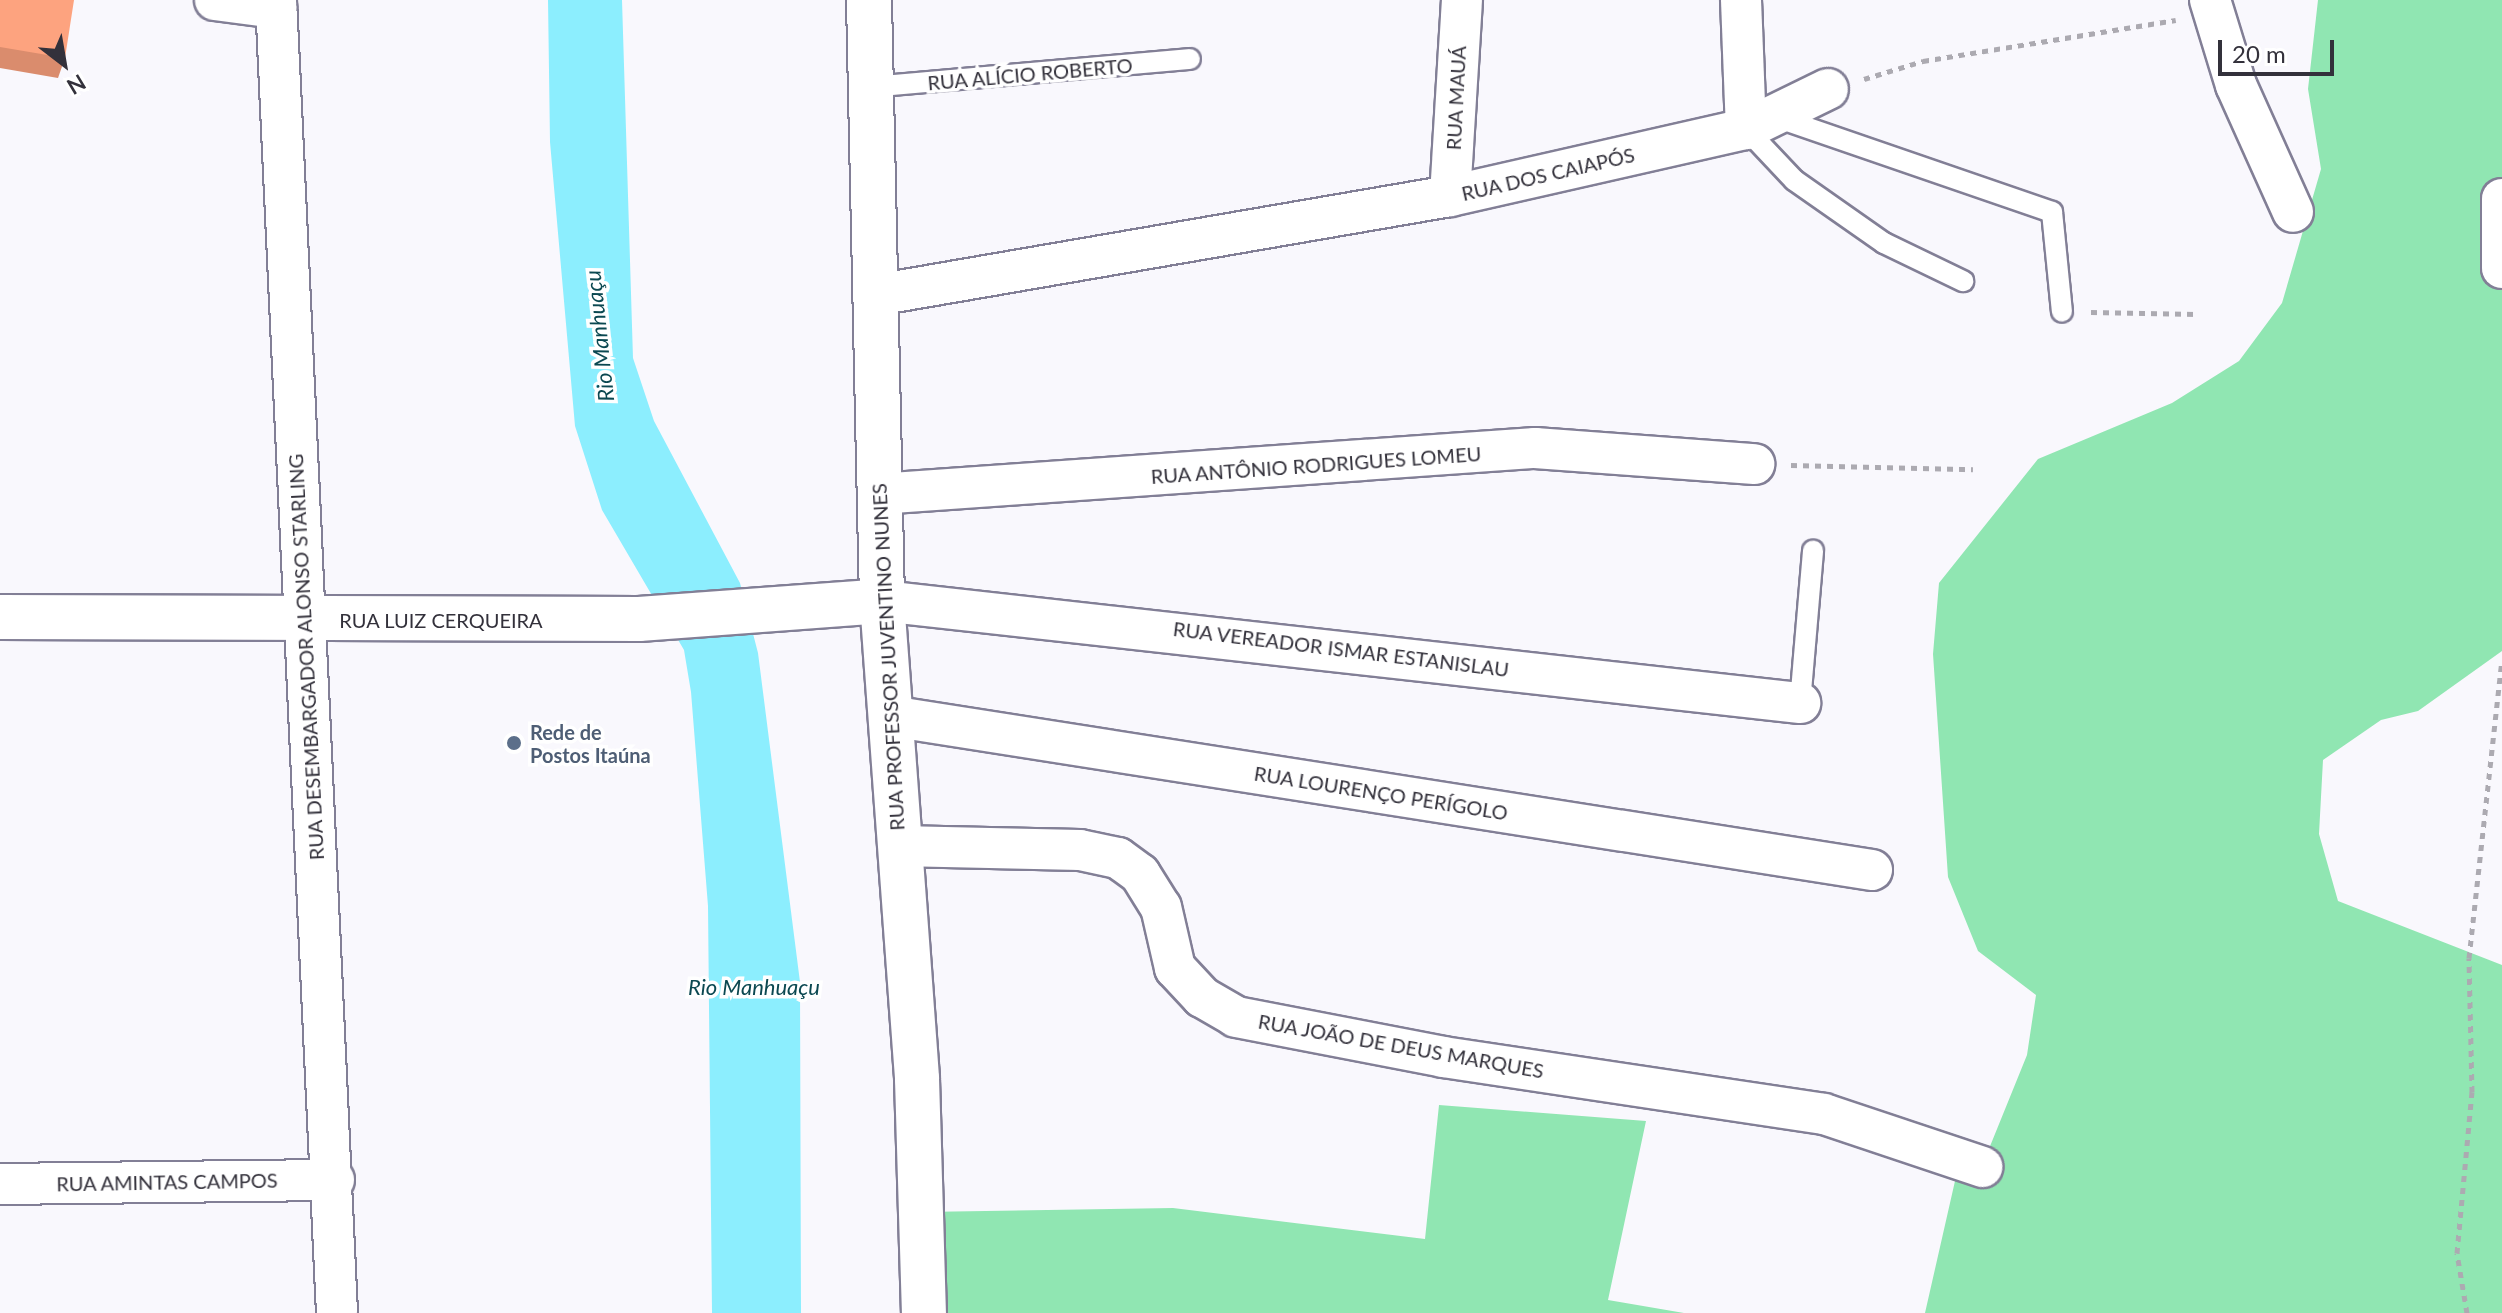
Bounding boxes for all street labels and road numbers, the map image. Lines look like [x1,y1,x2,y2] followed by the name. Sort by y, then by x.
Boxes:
[1441,45,1471,151] street label: RUA MAUÁ
[926,53,1134,95] street label: RUA ALÍCIO ROBERTO
[1459,142,1637,206] street label: RUA DOS CAIAPÓS
[1149,441,1483,489] street label: RUA ANTÔNIO RODRIGUES LOMEU
[283,453,329,861] street label: RUA DESEMBARGADOR ALONSO STARLING
[867,482,909,832] street label: RUA PROFESSOR JUVENTINO NUNES
[339,608,543,632] street label: RUA LUIZ CERQUEIRA
[1171,616,1511,682] street label: RUA VEREADOR ISMAR ESTANISLAU
[1252,761,1510,825] street label: RUA LOURENÇO PERÍGOLO
[1256,1009,1546,1083] street label: RUA JOÃO DE DEUS MARQUES
[55,1168,279,1196] street label: RUA AMINTAS CAMPOS

